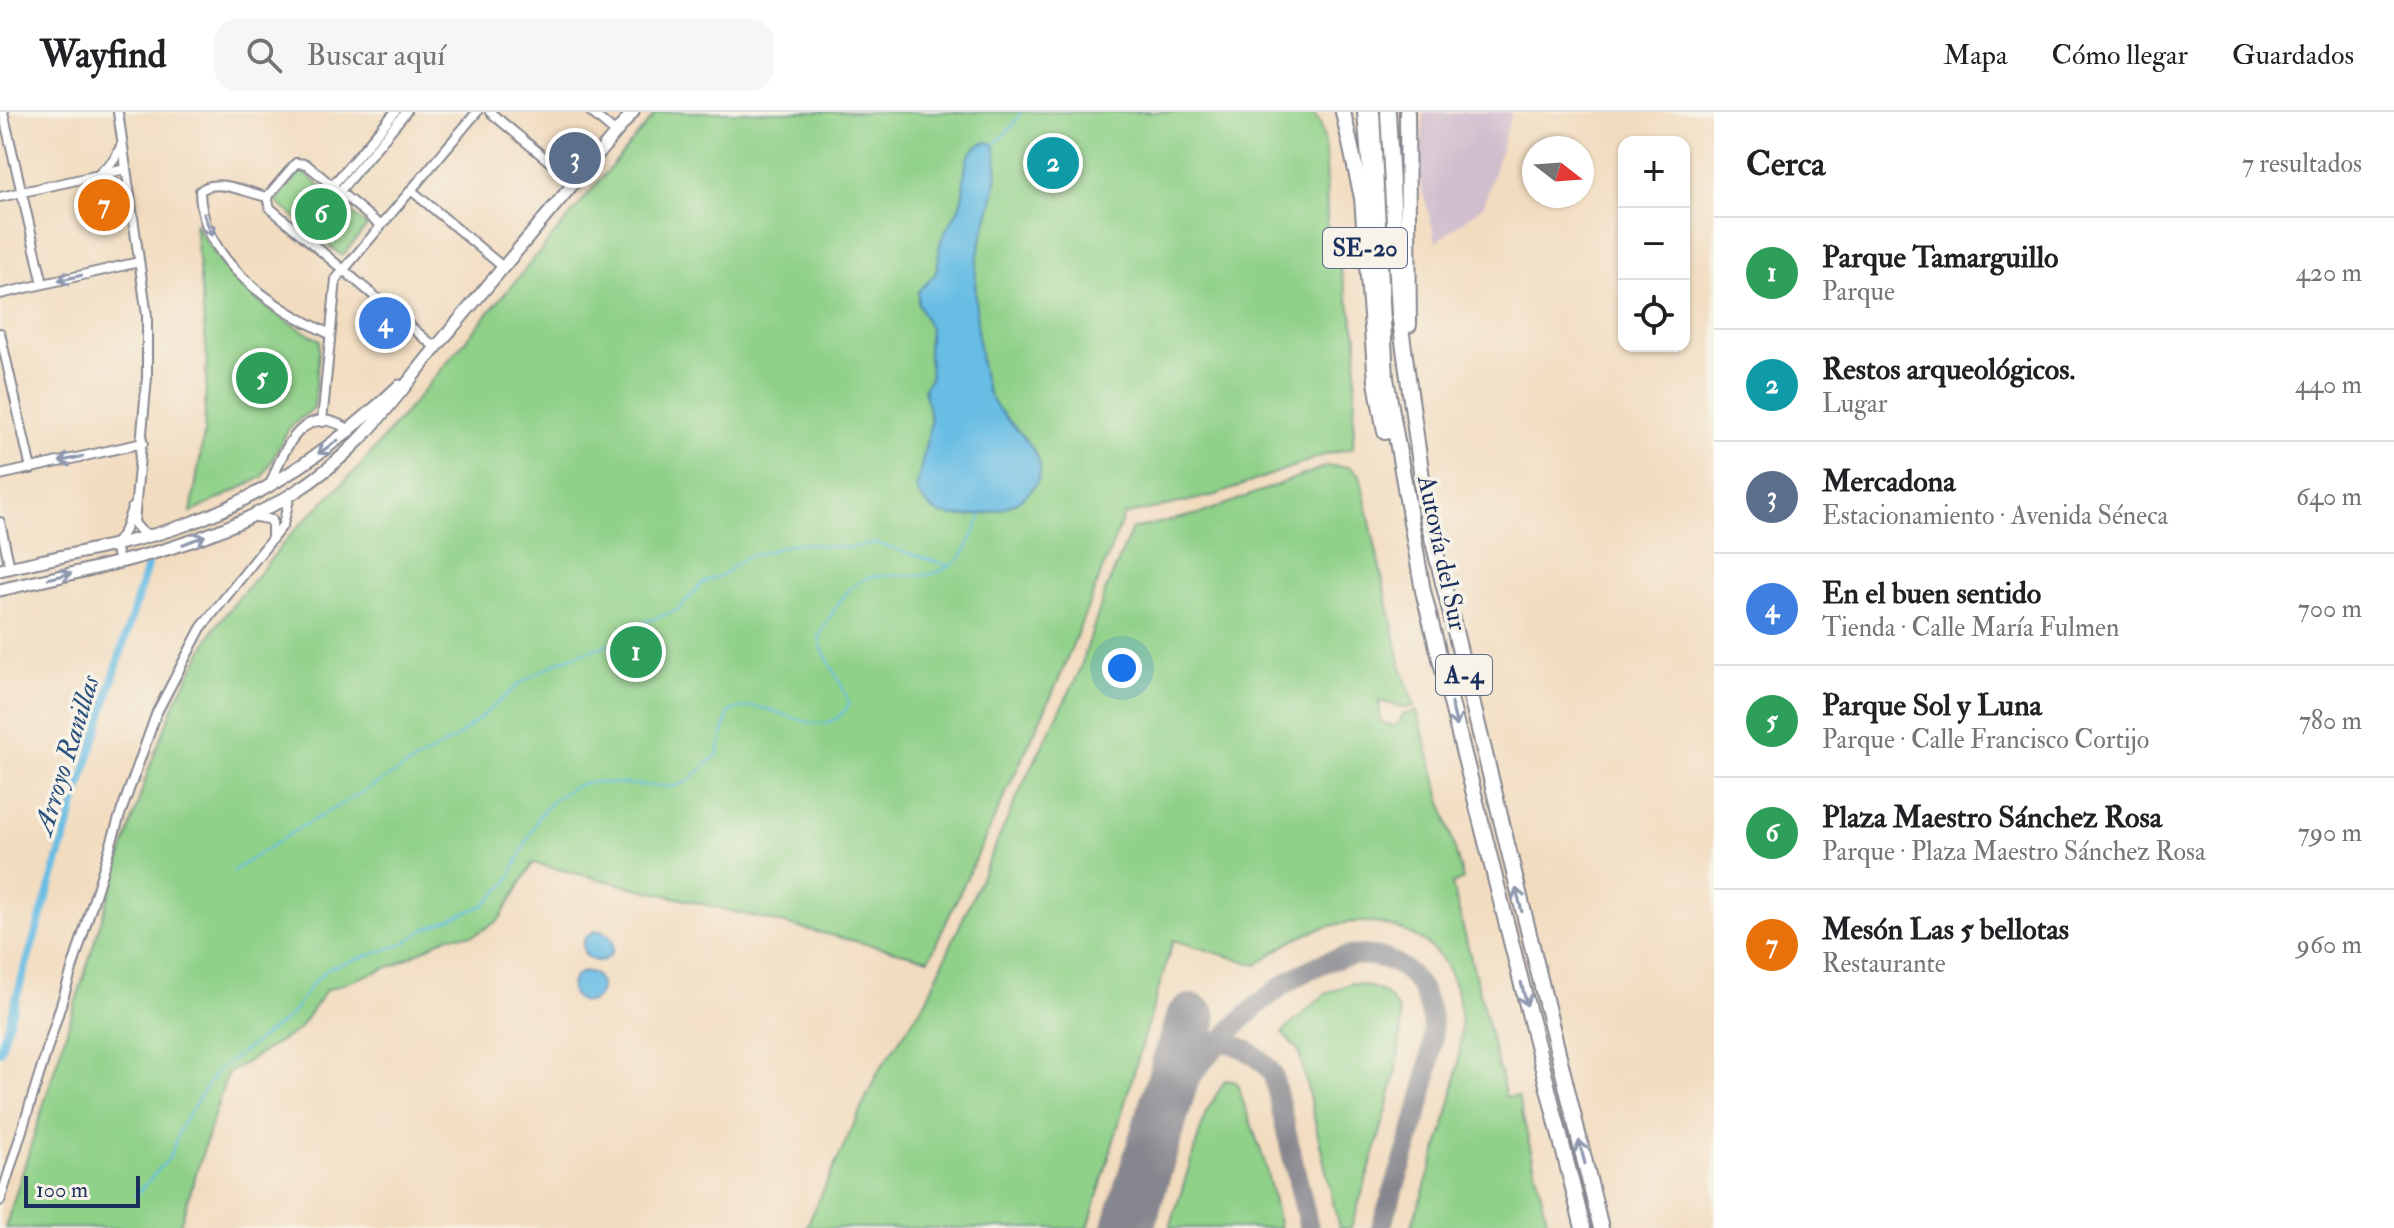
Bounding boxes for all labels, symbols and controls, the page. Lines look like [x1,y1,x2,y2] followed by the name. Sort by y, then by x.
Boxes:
[214,19,774,91] search box
[40,31,166,79] text: Wayfind
[242,33,286,77] icon: search
[306,37,445,74] text: Buscar aquí
[1943,38,2007,73] text: Mapa
[2051,38,2188,73] text: Cómo llegar
[2232,38,2354,73] text: Guardados
[549,128,601,188] pin: 3
[1027,133,1079,193] pin: 2
[1522,136,1594,208] north arrow
[1618,136,1690,352] map controls
[1618,136,1690,208] button: +
[1746,143,1825,186] text: Cerca
[2242,148,2362,180] text: 7 resultados
[78,175,130,235] pin: 7
[295,184,347,244] pin: 6
[1618,208,1690,280] button: −
[202,212,216,237] one-way arrow
[1323,228,1407,268] road number: SE-20
[1822,239,2059,276] text: Parque Tamarguillo
[1767,257,1777,289] text: 1
[2296,257,2362,289] text: 420 m
[57,271,83,286] one-way arrow
[1822,276,1895,308] text: Parque
[1618,280,1690,352] button: locate
[359,293,411,353] pin: 4
[236,348,288,408] pin: 5
[1822,351,2075,388] text: Restos arqueológicos.
[1765,369,1779,401] text: 2
[2295,369,2362,401] text: 440 m
[1822,388,1887,420] text: Lugar
[318,439,340,455] one-way arrow
[59,452,85,467] one-way arrow
[1822,463,1956,500] text: Mercadona
[1410,471,1474,634] street label: Autovía del Sur
[1767,481,1777,513] text: 3
[2296,481,2362,513] text: 640 m
[1822,500,2168,532] text: Estacionamiento · Avenida Séneca
[181,532,206,546] one-way arrow
[46,568,72,583] one-way arrow
[1822,575,2041,612] text: En el buen sentido
[1765,593,1779,625] text: 4
[2298,593,2362,625] text: 700 m
[1822,612,2119,644] text: Tienda · Calle María Fulmen
[610,622,662,682] pin: 1
[1102,648,1142,688] your location
[1436,655,1492,695] road number: A-4
[25,670,108,842] water label: Arroyo Ranillas
[1822,687,2042,724] text: Parque Sol y Luna
[1447,701,1462,727] one-way arrow
[1766,705,1778,737] text: 5
[2299,705,2362,737] text: 780 m
[1822,724,2149,756] text: Parque · Calle Francisco Cortijo
[1822,799,2162,836] text: Plaza Maestro Sánchez Rosa
[1765,817,1779,849] text: 6
[2298,817,2362,849] text: 790 m
[1822,836,2206,868] text: Parque · Plaza Maestro Sánchez Rosa
[1511,888,1526,914] one-way arrow
[1822,911,2069,948] text: Mesón Las 5 bellotas
[1766,929,1778,961] text: 7
[2297,929,2362,961] text: 960 m
[1822,948,1946,980] text: Restaurante
[1517,981,1532,1006] one-way arrow
[1574,1140,1589,1166] one-way arrow
[24,1172,140,1208] scale bar
[36,1176,88,1204] text: 100 m

